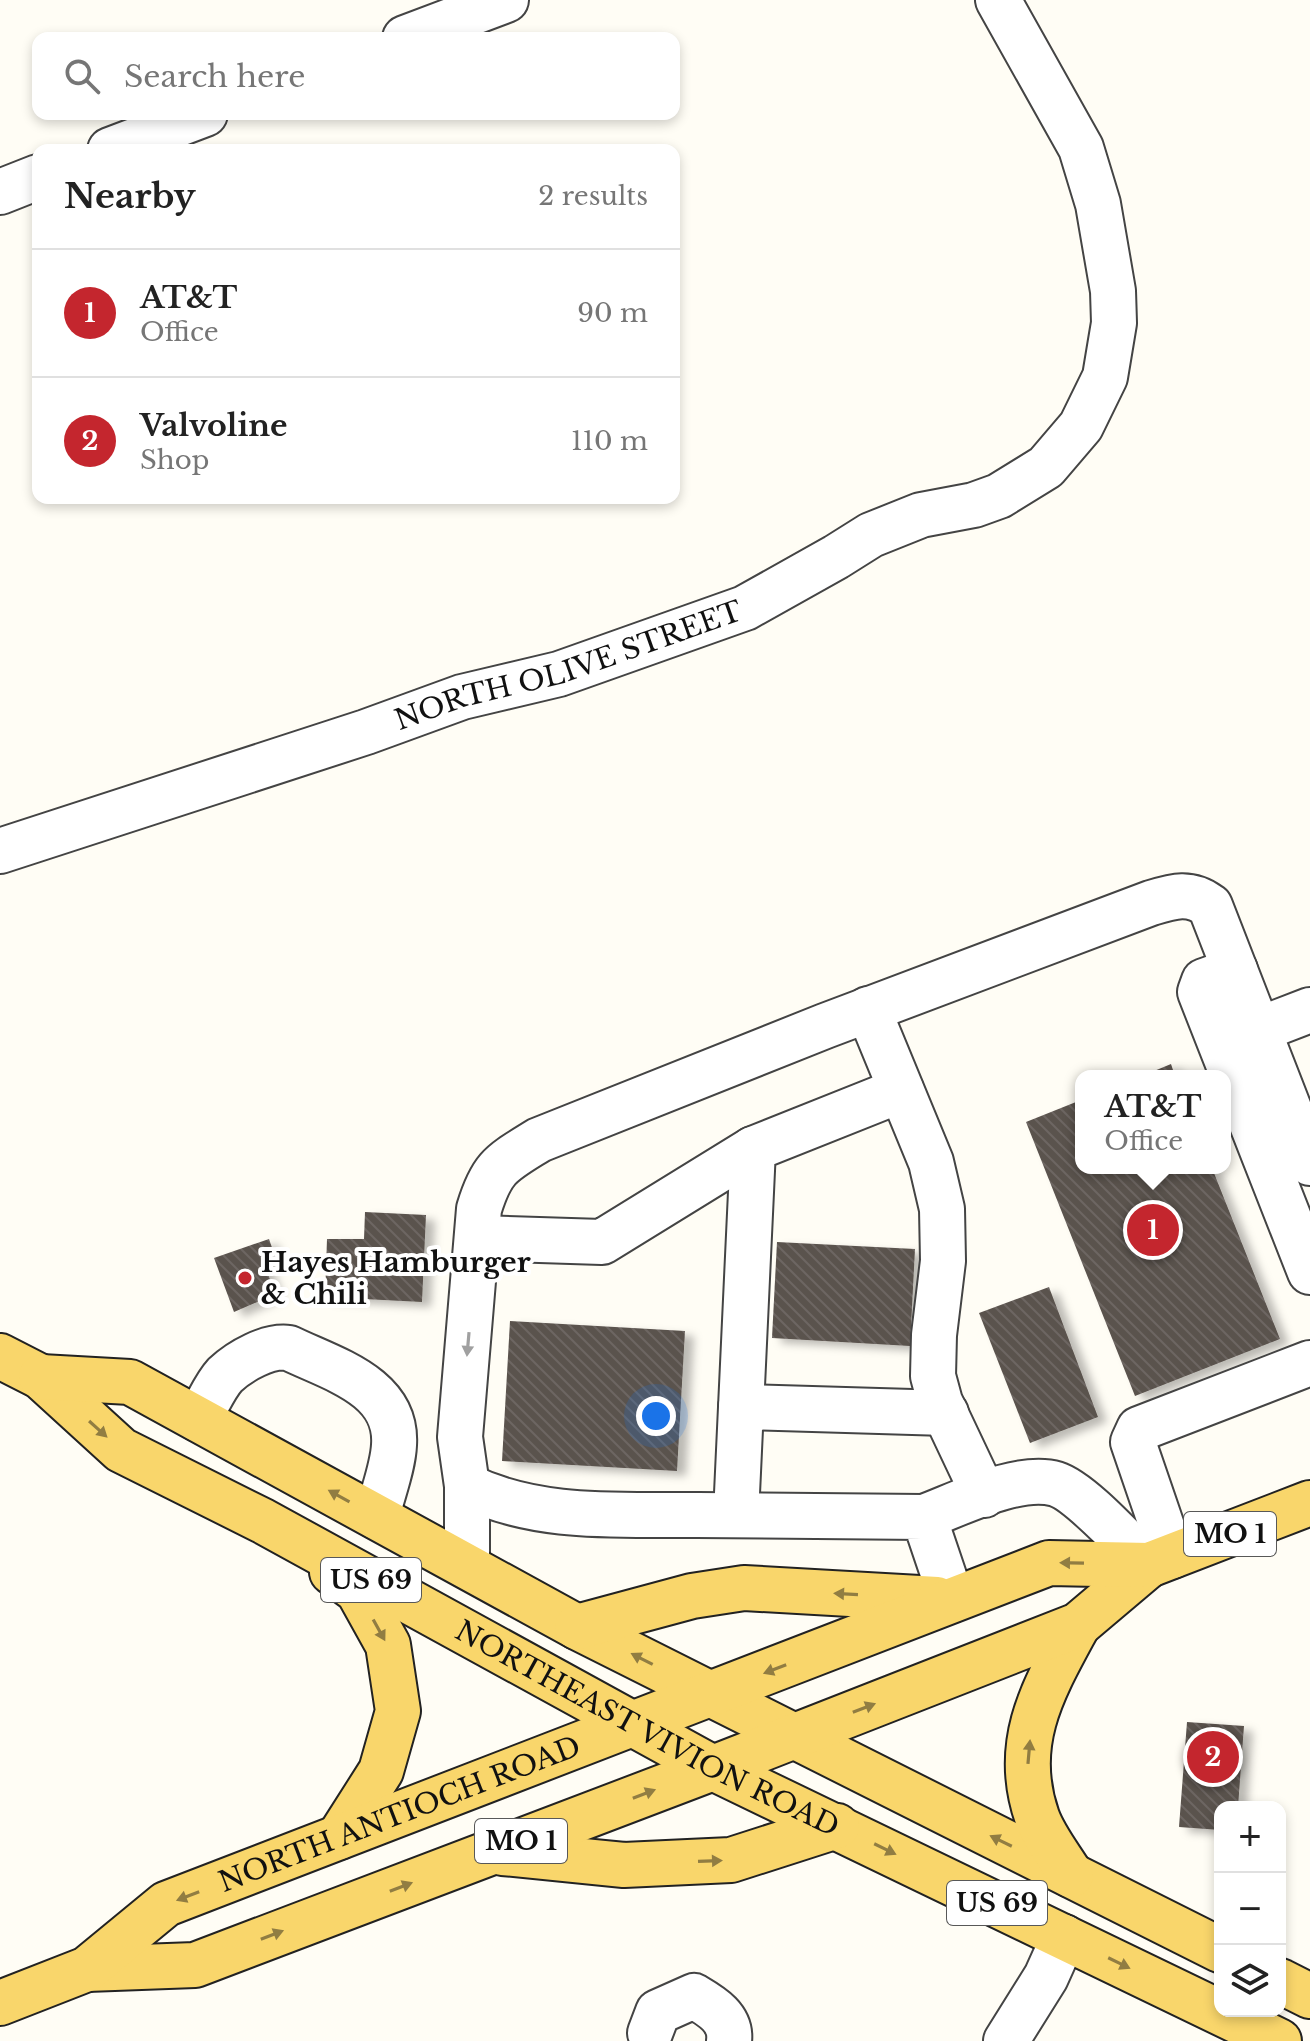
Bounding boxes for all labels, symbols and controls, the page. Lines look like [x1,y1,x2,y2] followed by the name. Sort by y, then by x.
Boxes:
[32,32,680,120] search box
[60,54,104,98] icon: search
[124,58,305,95] text: Search here
[64,175,196,217] text: Nearby
[538,180,648,212] text: 2 results
[140,279,237,316] text: AT&T
[84,297,96,329] text: 1
[577,297,648,329] text: 90 m
[140,316,219,348] text: Office
[140,407,288,444] text: Valvoline
[82,425,98,457] text: 2
[571,425,648,457] text: 110 m
[140,444,209,476] text: Shop
[390,593,747,738] street label: NORTH OLIVE STREET
[1075,1070,1231,1174] popup
[1104,1088,1202,1125] text: AT&T
[1104,1125,1183,1157] text: Office
[1127,1200,1179,1260] pin: 1
[261,1245,531,1312] place label: Hayes Hamburger & Chili
[236,1269,254,1287] marker: Hayes Hamburger & Chili
[462,1332,475,1357] one-way arrow
[636,1396,676,1436] your location
[89,1420,108,1438] one-way arrow
[327,1489,350,1503] one-way arrow
[1184,1512,1276,1556] road number: MO 1
[1058,1557,1084,1569] one-way arrow
[321,1558,421,1602] road number: US 69
[833,1587,858,1600] one-way arrow
[449,1613,845,1844] street label: NORTHEAST VIVION ROAD
[372,1619,386,1641] one-way arrow
[630,1652,653,1666] one-way arrow
[763,1663,787,1676] one-way arrow
[852,1702,876,1715] one-way arrow
[1187,1727,1239,1787] pin: 2
[214,1729,585,1900] street label: NORTH ANTIOCH ROAD
[1023,1739,1036,1764] one-way arrow
[632,1787,656,1800] one-way arrow
[1214,1801,1286,2017] map controls
[1214,1801,1286,1873] button: +
[475,1819,567,1863] road number: MO 1
[990,1834,1013,1847] one-way arrow
[873,1842,896,1856] one-way arrow
[698,1855,723,1868] one-way arrow
[1214,1873,1286,1945] button: −
[389,1880,413,1893] one-way arrow
[947,1881,1047,1925] road number: US 69
[176,1890,200,1903] one-way arrow
[260,1929,284,1941] one-way arrow
[1214,1945,1286,2017] button: layers
[1107,1956,1130,1970] one-way arrow

